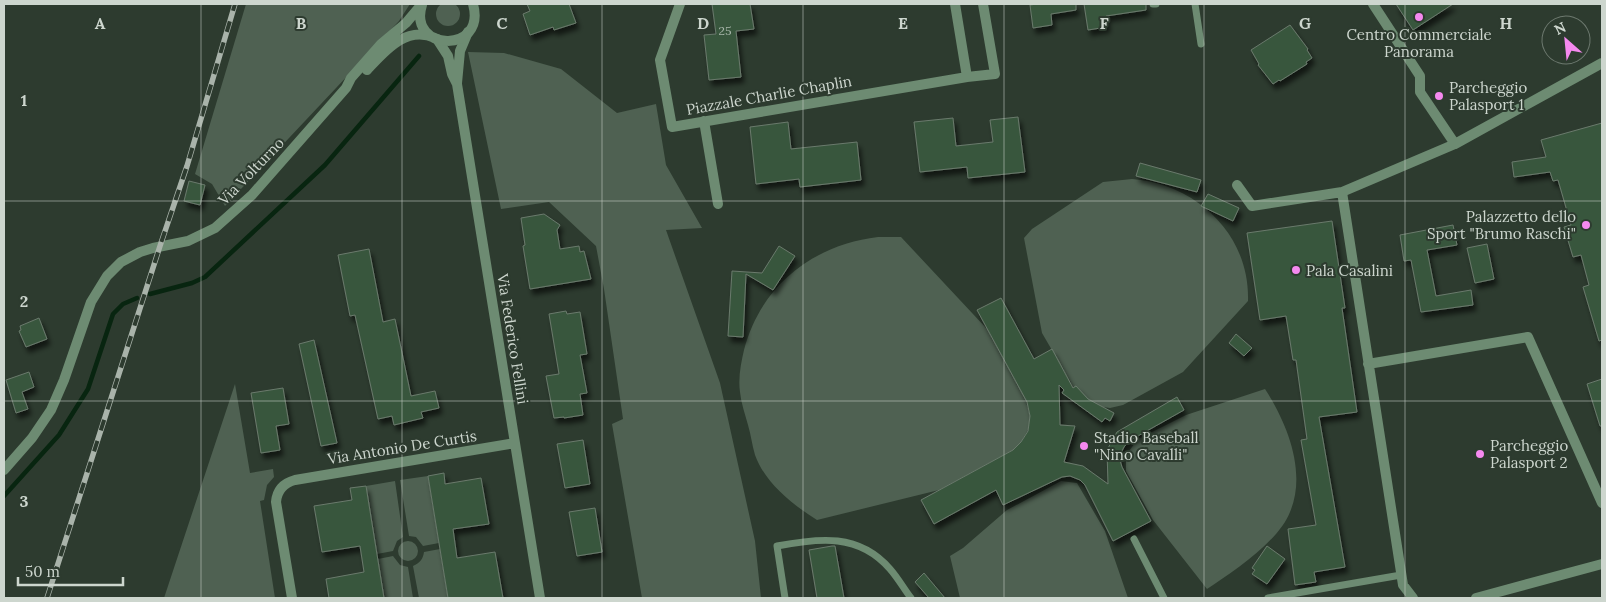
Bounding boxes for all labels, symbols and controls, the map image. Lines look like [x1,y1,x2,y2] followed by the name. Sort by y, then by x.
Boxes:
[1413,11,1425,23] marker: Centro Commerciale Panorama
[95,13,106,33] text: A
[296,13,307,33] text: B
[496,13,508,33] text: C
[697,13,709,33] text: D
[898,13,908,33] text: E
[1099,13,1109,33] text: F
[1299,13,1311,33] text: G
[1500,13,1513,33] text: H
[1541,15,1591,65] north arrow
[1551,18,1569,39] text: N
[719,23,731,38] house number: 25
[1346,25,1492,61] place label: Centro Commerciale Panorama
[685,71,853,119] street label: Piazzale Charlie Chaplin
[1449,78,1527,114] place label: Parcheggio Palasport 1
[21,90,27,110] text: 1
[1433,90,1445,102] marker: Parcheggio Palasport 1
[213,133,288,209] street label: Via Volturno
[1427,207,1576,243] place label: Palazzetto dello Sport "Brumo Raschi"
[1580,219,1592,231] marker: Palazzetto dello Sport "Brumo Raschi"
[1306,261,1393,280] place label: Pala Casalini
[1290,264,1302,276] marker: Pala Casalini
[493,271,533,406] street label: Via Federico Fellini
[20,291,28,311] text: 2
[325,426,478,468] street label: Via Antonio De Curtis
[1094,428,1199,464] place label: Stadio Baseball "Nino Cavalli"
[1490,436,1568,472] place label: Parcheggio Palasport 2
[1078,440,1090,452] marker: Stadio Baseball "Nino Cavalli"
[1474,448,1486,460] marker: Parcheggio Palasport 2
[20,491,29,511] text: 3
[18,554,122,586] scale bar
[25,562,60,581] text: 50 m

